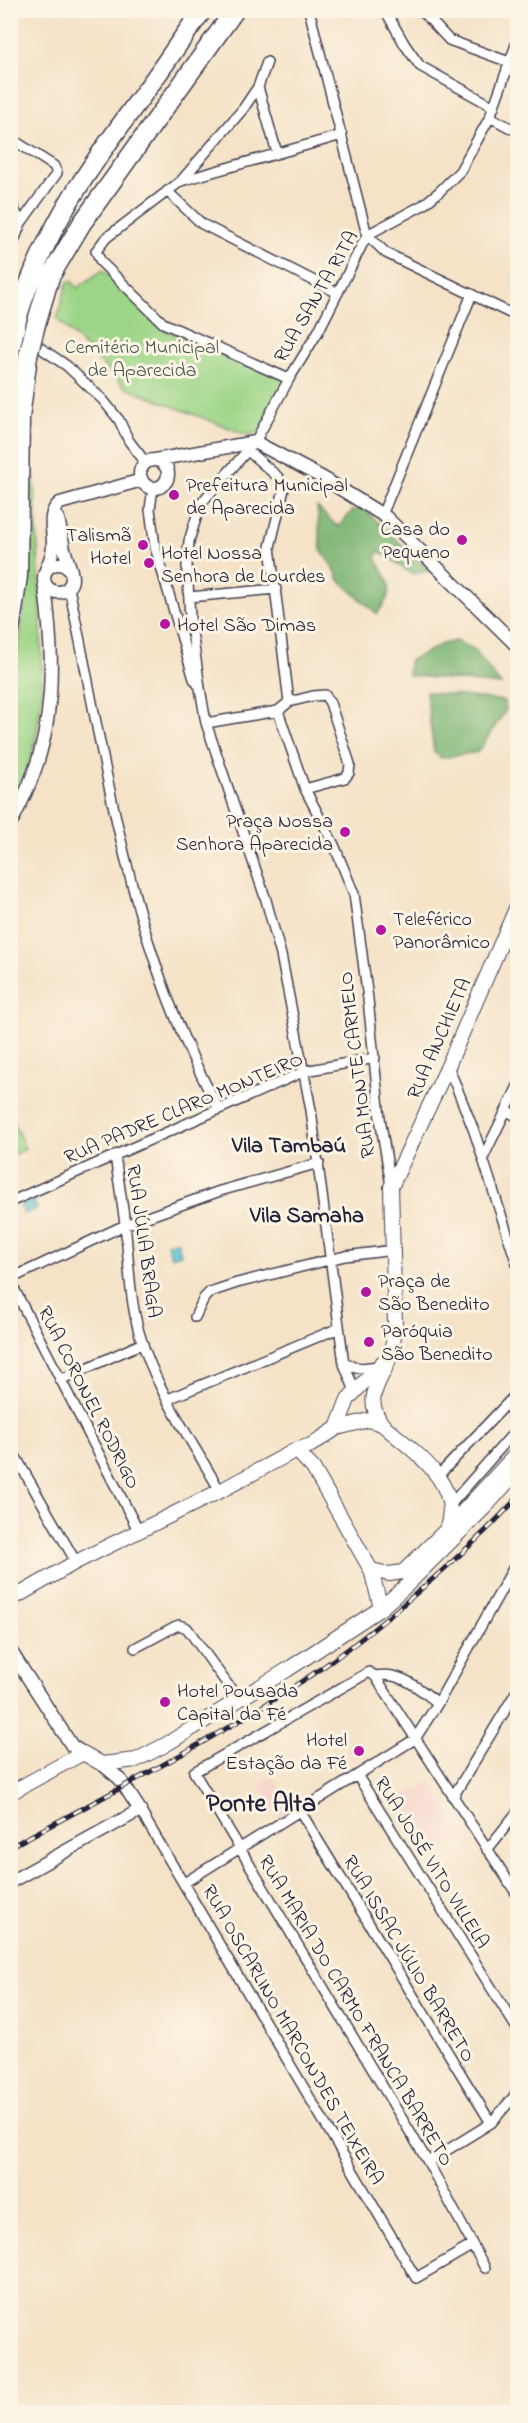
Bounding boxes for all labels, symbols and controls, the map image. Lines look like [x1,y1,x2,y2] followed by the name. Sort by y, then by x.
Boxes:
[268,226,367,369] street label: RUA SANTA RITA
[65,334,219,386] park label: Cemitério Municipal de Aparecida
[186,472,348,524] place label: Prefeitura Municipal de Aparecida
[167,488,181,502] marker: Prefeitura Municipal de Aparecida
[381,516,450,568] place label: Casa do Pequeno
[66,522,131,574] place label: Talismã Hotel
[455,533,469,547] marker: Casa do Pequeno
[136,538,150,552] marker: Talismã Hotel
[161,540,326,592] place label: Hotel Nossa Senhora de Lourdes
[142,556,156,570] marker: Hotel Nossa Senhora de Lourdes
[177,612,316,641] place label: Hotel São Dimas
[158,617,172,631] marker: Hotel São Dimas
[176,808,333,860] place label: Praça Nossa Senhora Aparecida
[338,825,352,839] marker: Praça Nossa Senhora Aparecida
[393,906,490,958] place label: Teleférico Panorâmico
[374,923,388,937] marker: Teleférico Panorâmico
[333,970,384,1160] street label: RUA MONTE CARMELO
[401,974,480,1104] street label: RUA ANCHIETA
[60,1046,308,1173] street label: RUA PADRE CLARO MONTEIRO
[231,1131,346,1163] district label: Vila Tambaú
[117,1163,168,1320] street label: RUA JÚLIA BRAGA
[249,1201,364,1233] district label: Vila Samaha
[378,1268,490,1320] place label: Praça de São Benedito
[359,1285,373,1299] marker: Praça de São Benedito
[29,1302,146,1495] street label: RUA CORONEL RODRIGO
[381,1318,493,1370] place label: Paróquia São Benedito
[362,1335,376,1349] marker: Paróquia São Benedito
[177,1678,298,1730] place label: Hotel Pousada Capital da Fé
[158,1695,172,1709] marker: Hotel Pousada Capital da Fé
[226,1727,347,1779] place label: Hotel Estação da Fé
[352,1744,366,1758] marker: Hotel Estação da Fé
[366,1772,496,1955] street label: RUA JOSÉ VITO VILLELA
[206,1786,316,1824] district label: Ponte Alta
[250,1850,460,2173] street label: RUA MARIA DO CARMO FRANCA BARRETO
[334,1850,481,2068] street label: RUA ISSAC JÚLIO BARRETO
[194,1880,390,2191] street label: RUA OSCARLINO MARCONDES TEIXEIRA

